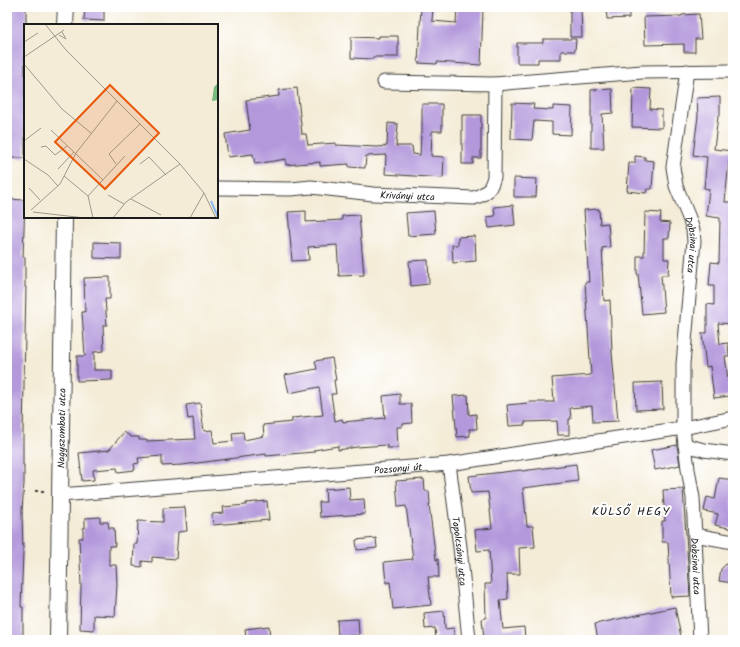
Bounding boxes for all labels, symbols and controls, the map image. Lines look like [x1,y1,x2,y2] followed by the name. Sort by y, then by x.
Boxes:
[24,24,218,218] inset map
[380,187,435,205] street label: Kriványi utca
[680,214,701,274] street label: Dobsinai utca
[53,388,71,468] street label: Nagyszombati utca
[373,459,423,479] street label: Pozsonyi út
[592,502,670,521] district label: KÜLSŐ HEGY
[447,516,471,587] street label: Tapolcsányi utca
[686,537,705,596] street label: Dobsinai utca

